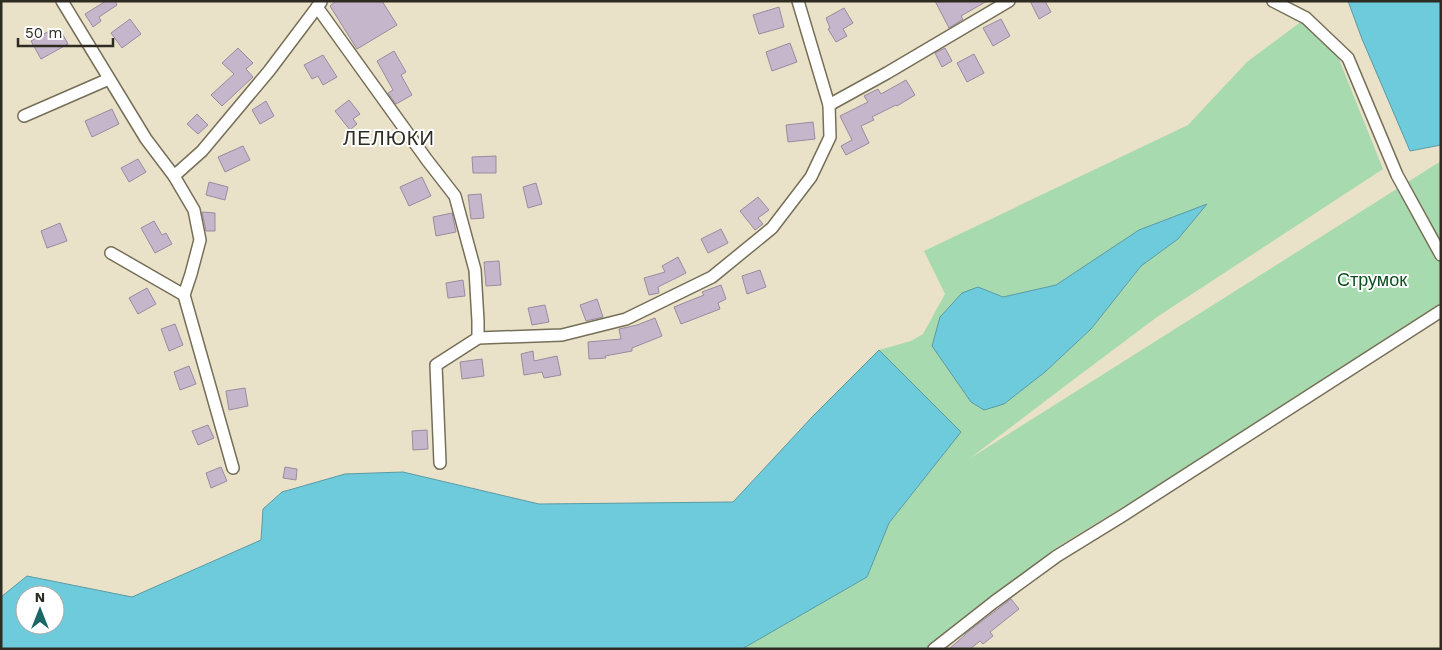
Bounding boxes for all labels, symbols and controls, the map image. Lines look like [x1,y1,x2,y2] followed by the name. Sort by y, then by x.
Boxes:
[18,15,112,47] scale bar
[25,24,62,42] text: 50 m
[343,126,435,150] district label: ЛЕЛЮКИ
[1337,269,1407,290] park label: Струмок
[15,585,65,635] north arrow
[35,589,45,605] text: N

